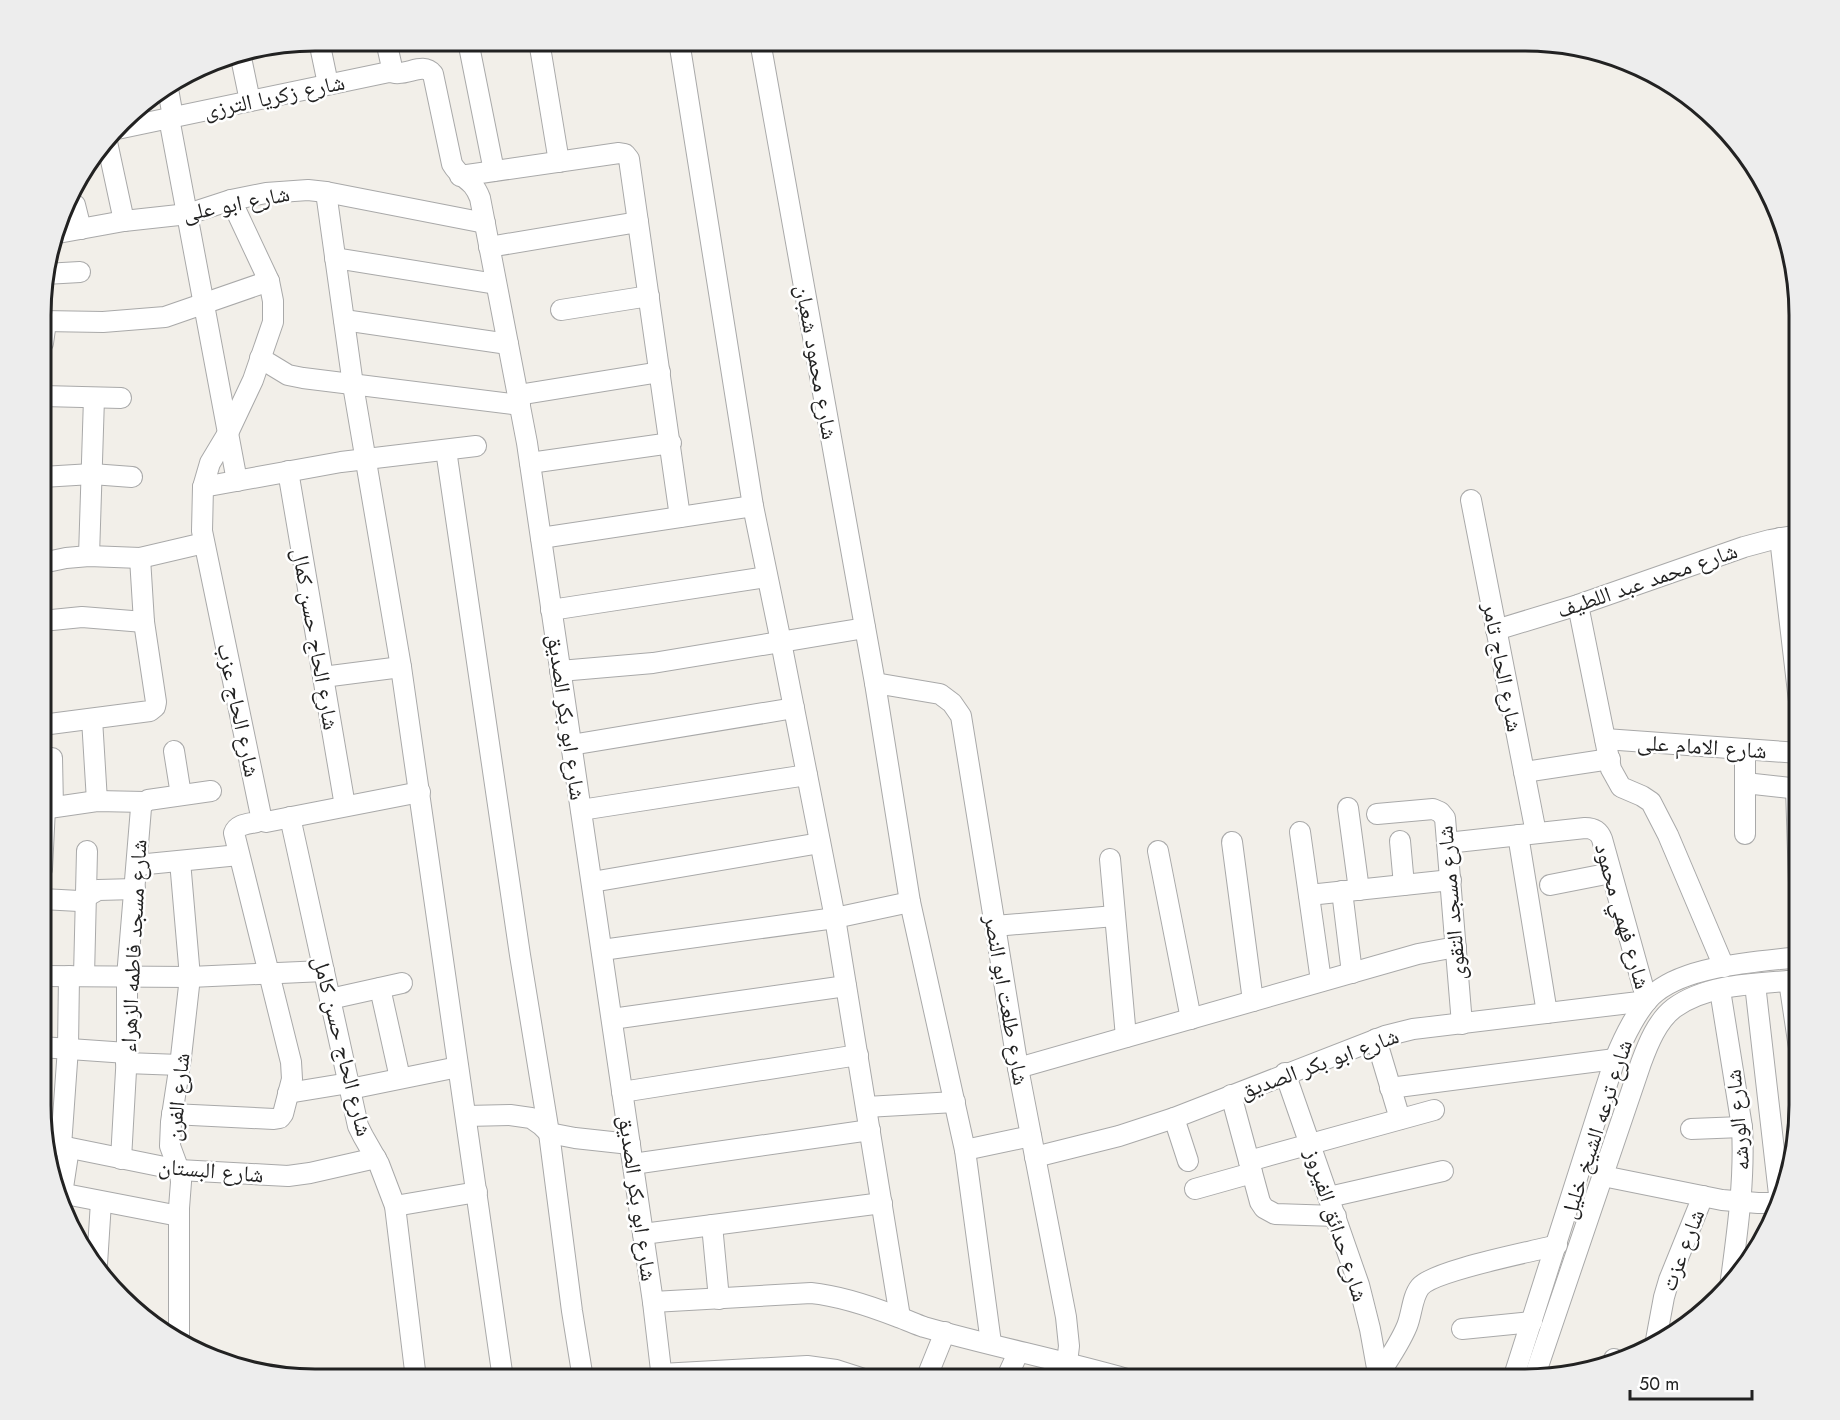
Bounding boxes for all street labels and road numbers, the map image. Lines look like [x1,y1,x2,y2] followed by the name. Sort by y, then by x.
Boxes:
[201,65,347,127] street label: شارع زكريا الترزى
[180,177,292,229] street label: شارع ابو على
[788,282,846,442] street label: شارع محمود شعبان
[1553,534,1741,626] street label: شارع محمد عبد اللطيف
[284,546,348,732] street label: شارع الحاج حسن كمال
[1475,599,1531,734] street label: شارع الحاج تامر
[540,632,594,802] street label: شارع ابو بكر الصديق
[209,640,269,780] street label: شارع الحاج عزب
[1636,726,1768,766] street label: شارع الامام على
[1428,824,1474,982] street label: شارع مسجد التقوى
[111,839,155,1053] street label: شارع مسجد فاطمه الزهراء
[1585,839,1659,993] street label: شارع فهمي محمود
[976,911,1038,1088] street label: شارع طلعت ابو النصر
[305,952,381,1140] street label: شارع الحاج حسن كامل
[1235,1019,1403,1107] street label: شارع ابو بكر الصديق
[1552,1035,1640,1223] street label: شارع ترعه الشيخ خليل
[156,1051,198,1143] street label: شارع الفرن
[1717,1068,1757,1172] street label: شارع الورشه
[611,1113,665,1283] street label: شارع ابو بكر الصديق
[1297,1144,1377,1305] street label: شارع حدائق الفيروز
[157,1149,265,1191] street label: شارع البستان
[1652,1204,1712,1296] street label: شارع عزت

